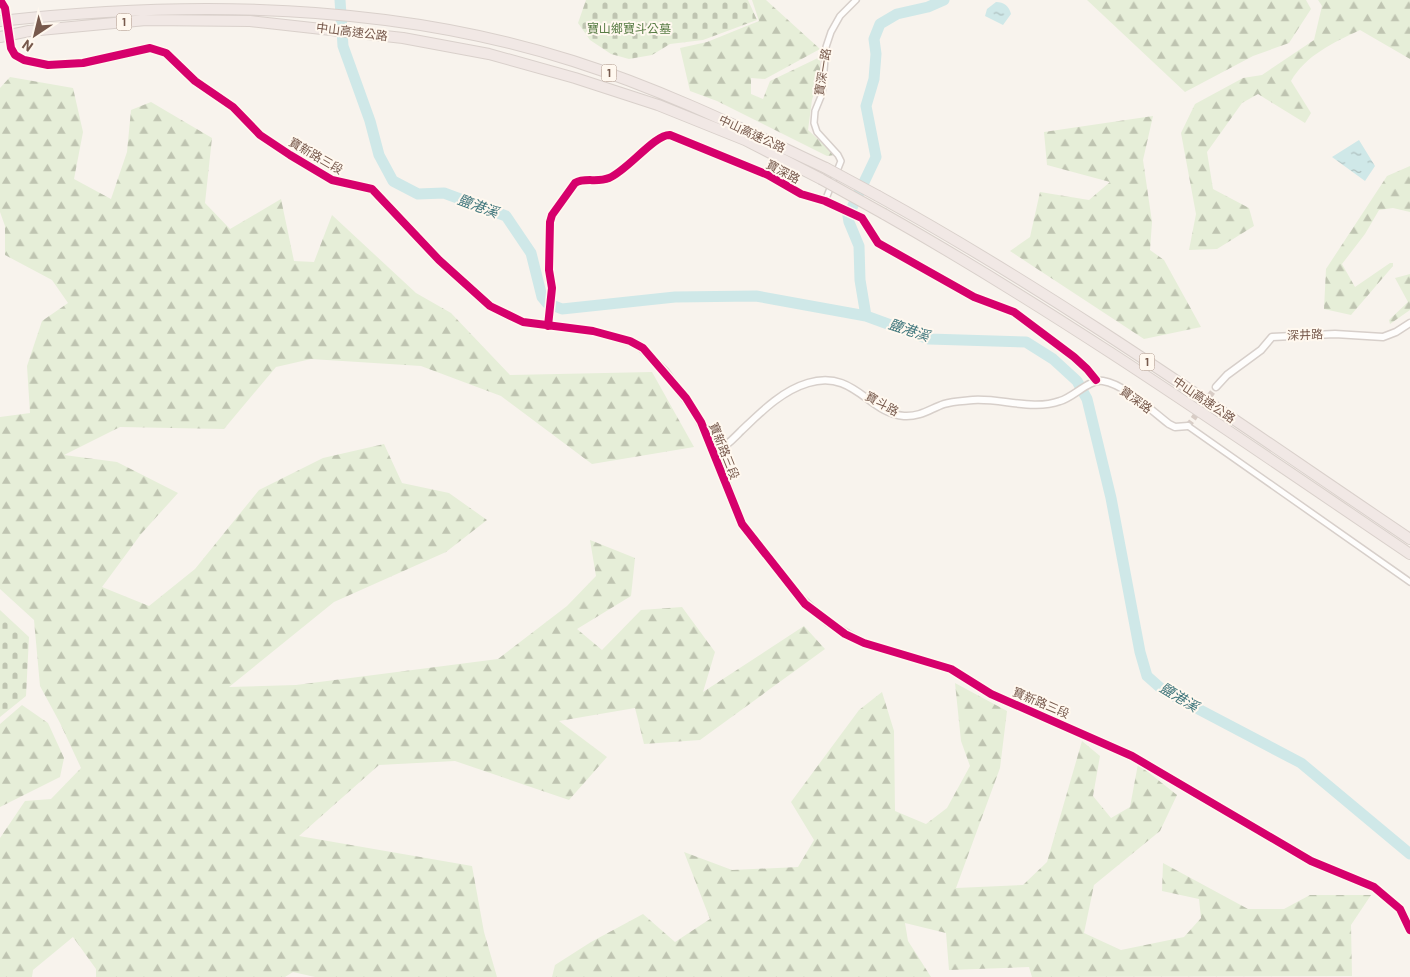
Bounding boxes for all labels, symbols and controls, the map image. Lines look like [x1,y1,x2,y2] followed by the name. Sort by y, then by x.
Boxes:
[10,10,60,60] north arrow
[116,14,132,31] road number: 1
[316,20,389,42] street label: 中山高速公路
[587,21,671,35] park label: 寶山鄉寶斗公墓
[19,36,36,56] text: N
[811,47,833,97] street label: 寶深一路
[602,64,616,82] road number: 1
[717,112,788,155] street label: 中山高速公路
[287,134,346,176] street label: 寶新路三段
[764,156,803,186] street label: 寶深路
[456,190,503,221] water label: 鹽港溪
[887,315,934,345] water label: 鹽港溪
[1287,326,1323,342] street label: 深井路
[1140,354,1154,371] road number: 1
[1171,373,1238,425] street label: 中山高速公路
[1118,383,1155,415] street label: 寶深路
[863,388,902,418] street label: 寶斗路
[707,420,743,481] street label: 寶新路三段
[1157,678,1203,716] water label: 鹽港溪
[1011,684,1072,720] street label: 寶新路三段

